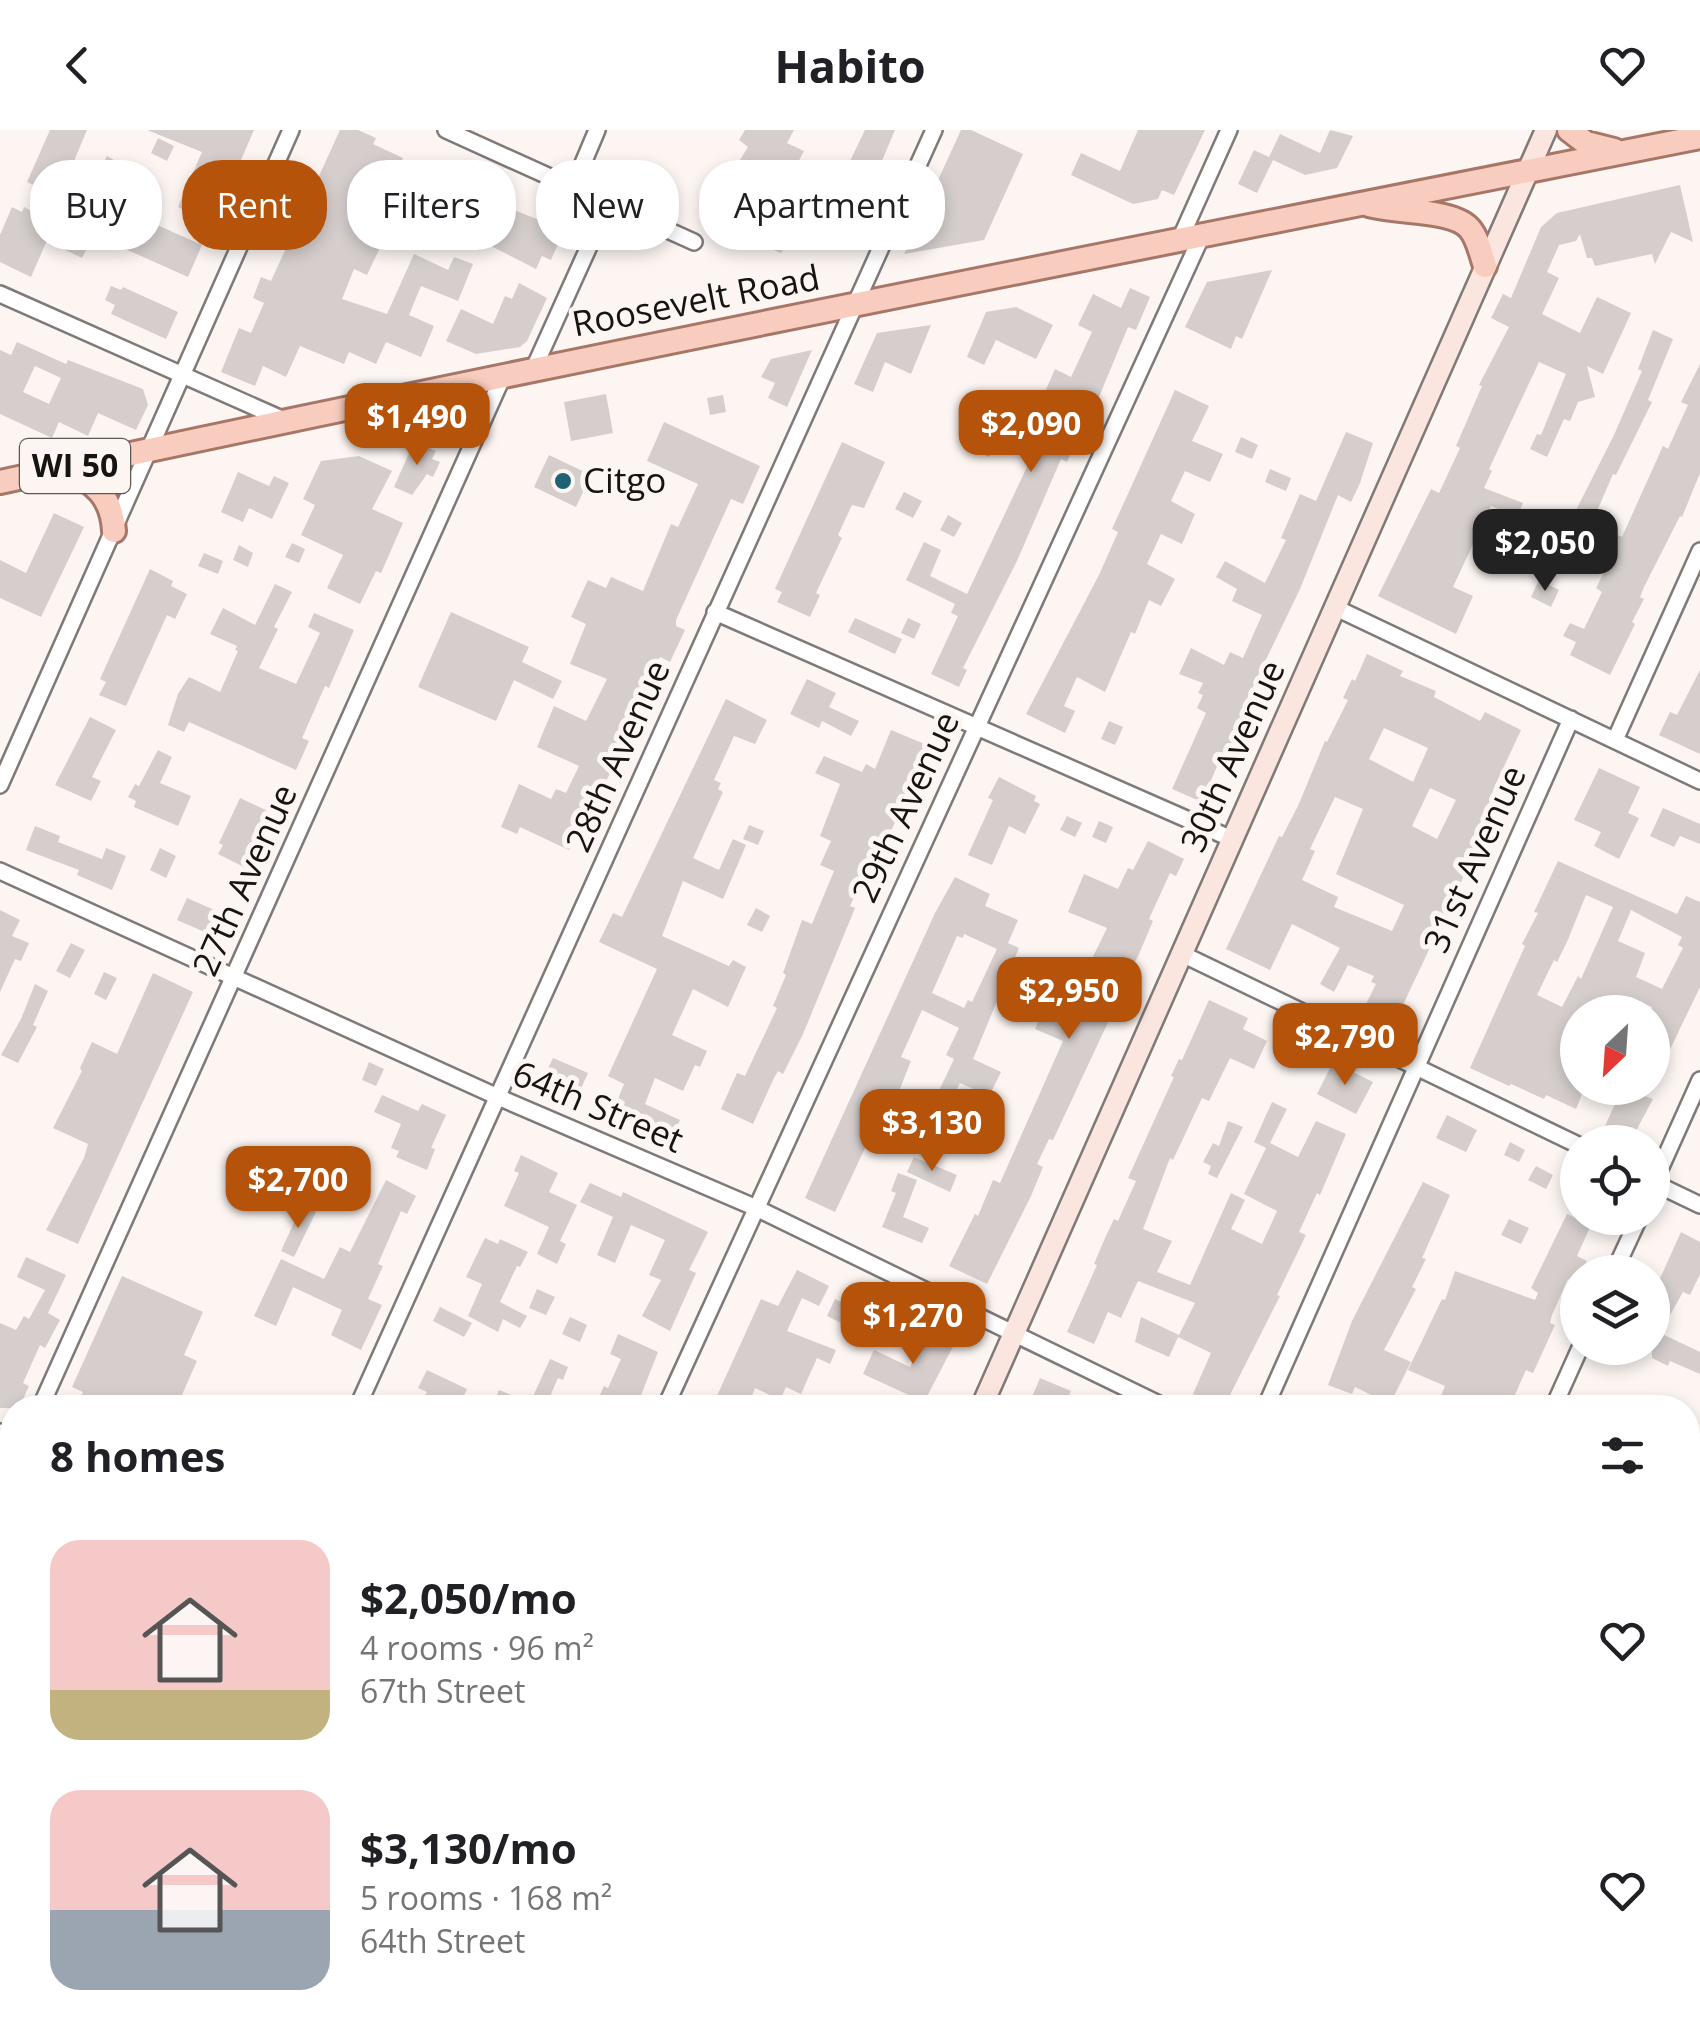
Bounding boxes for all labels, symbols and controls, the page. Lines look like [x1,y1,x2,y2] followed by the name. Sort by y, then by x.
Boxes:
[774,35,926,96] text: Habito
[50,38,105,93] icon: back
[1595,38,1650,93] icon: heart
[30,160,162,250] chip: Buy
[182,160,327,250] chip: Rent
[347,160,516,250] chip: Filters
[536,160,679,250] chip: New
[699,160,945,250] chip: Apartment
[568,253,823,347] street label: Roosevelt Road
[336,383,498,468] pin: $1,490
[950,390,1112,475] pin: $2,090
[367,394,467,437] text: $1,490
[981,401,1081,444] text: $2,090
[20,439,130,493] road number: WI 50
[583,456,666,503] place label: Citgo
[552,470,574,492] marker: Citgo
[1464,509,1626,594] pin: $2,050
[1495,520,1595,563] text: $2,050
[553,652,680,859] street label: 28th Avenue
[1168,652,1295,859] street label: 30th Avenue
[840,704,969,909] street label: 29th Avenue
[1411,757,1536,959] street label: 31st Avenue
[180,776,307,983] street label: 27th Avenue
[988,957,1150,1042] pin: $2,950
[1019,968,1119,1011] text: $2,950
[1560,995,1670,1105] north arrow
[1560,995,1670,1365] map controls
[1264,1003,1426,1088] pin: $2,790
[1295,1014,1395,1057] text: $2,790
[506,1049,691,1163] street label: 64th Street
[851,1089,1013,1174] pin: $3,130
[882,1100,982,1143] text: $3,130
[1560,1125,1670,1235] button: locate
[217,1146,379,1231] pin: $2,700
[248,1157,348,1200] text: $2,700
[1560,1255,1670,1365] button: layers
[832,1282,994,1367] pin: $1,270
[863,1293,963,1336] text: $1,270
[50,1427,225,1484] text: 8 homes
[1595,1428,1650,1483] icon: filters
[360,1569,577,1626] text: $2,050/mo
[130,1580,250,1700] icon: home
[1595,1613,1650,1668] icon: heart
[360,1626,594,1669] text: 4 rooms · 96 m²
[360,1669,525,1712] text: 67th Street
[360,1819,577,1876] text: $3,130/mo
[130,1830,250,1950] icon: home
[1595,1863,1650,1918] icon: heart
[360,1876,612,1919] text: 5 rooms · 168 m²
[360,1919,525,1962] text: 64th Street

